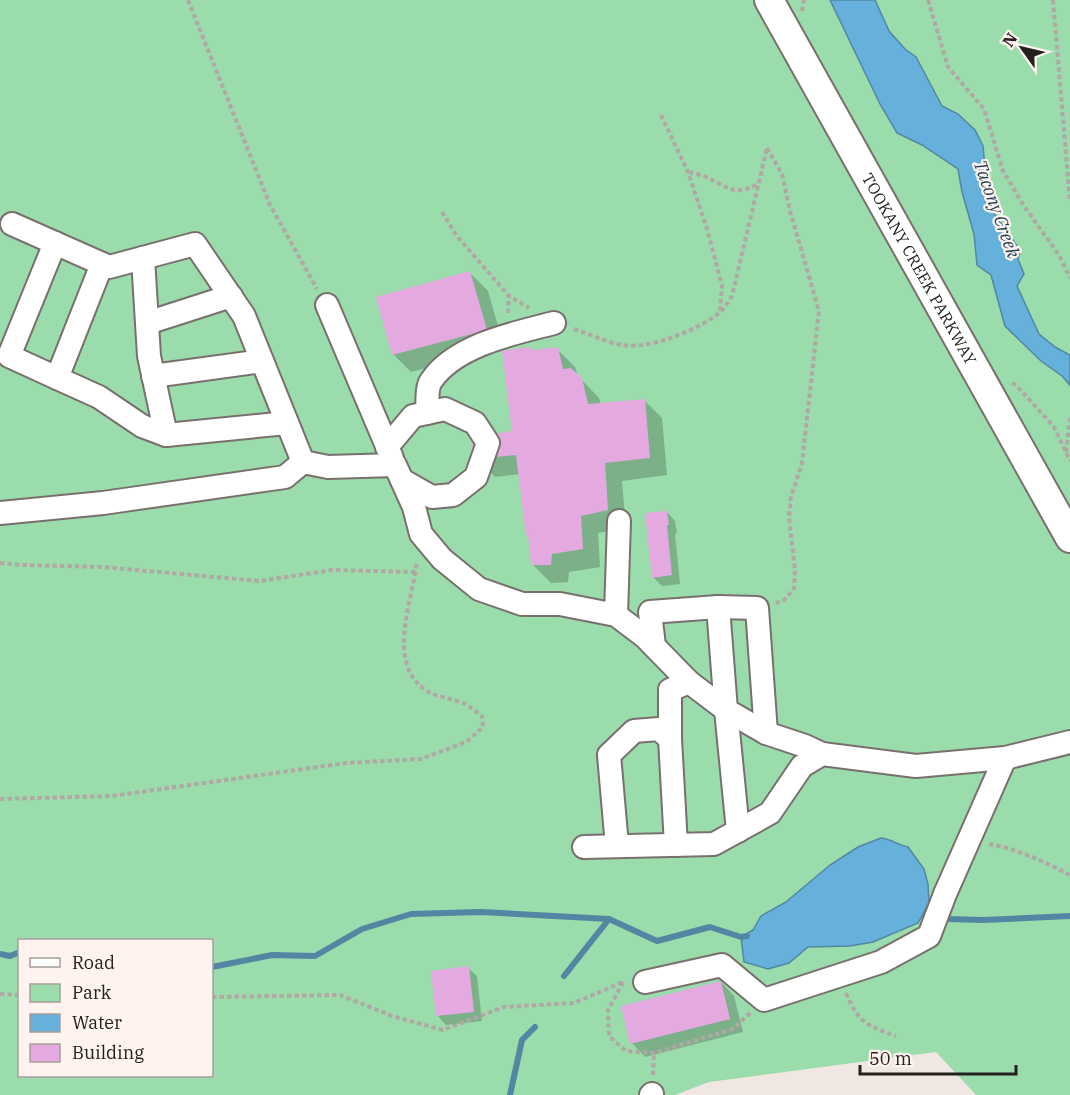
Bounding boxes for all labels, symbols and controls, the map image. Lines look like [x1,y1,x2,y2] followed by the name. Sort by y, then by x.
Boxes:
[992,18,1052,78] north arrow
[998,29,1021,50] text: N
[969,157,1025,261] water label: Tacony Creek
[858,170,981,368] street label: TOOKANY CREEK PARKWAY
[18,939,213,1077] legend
[72,951,115,974] text: Road
[72,981,112,1004] text: Park
[72,1011,122,1034] text: Water
[860,1038,1016,1076] scale bar
[72,1041,144,1064] text: Building
[869,1047,912,1070] text: 50 m

